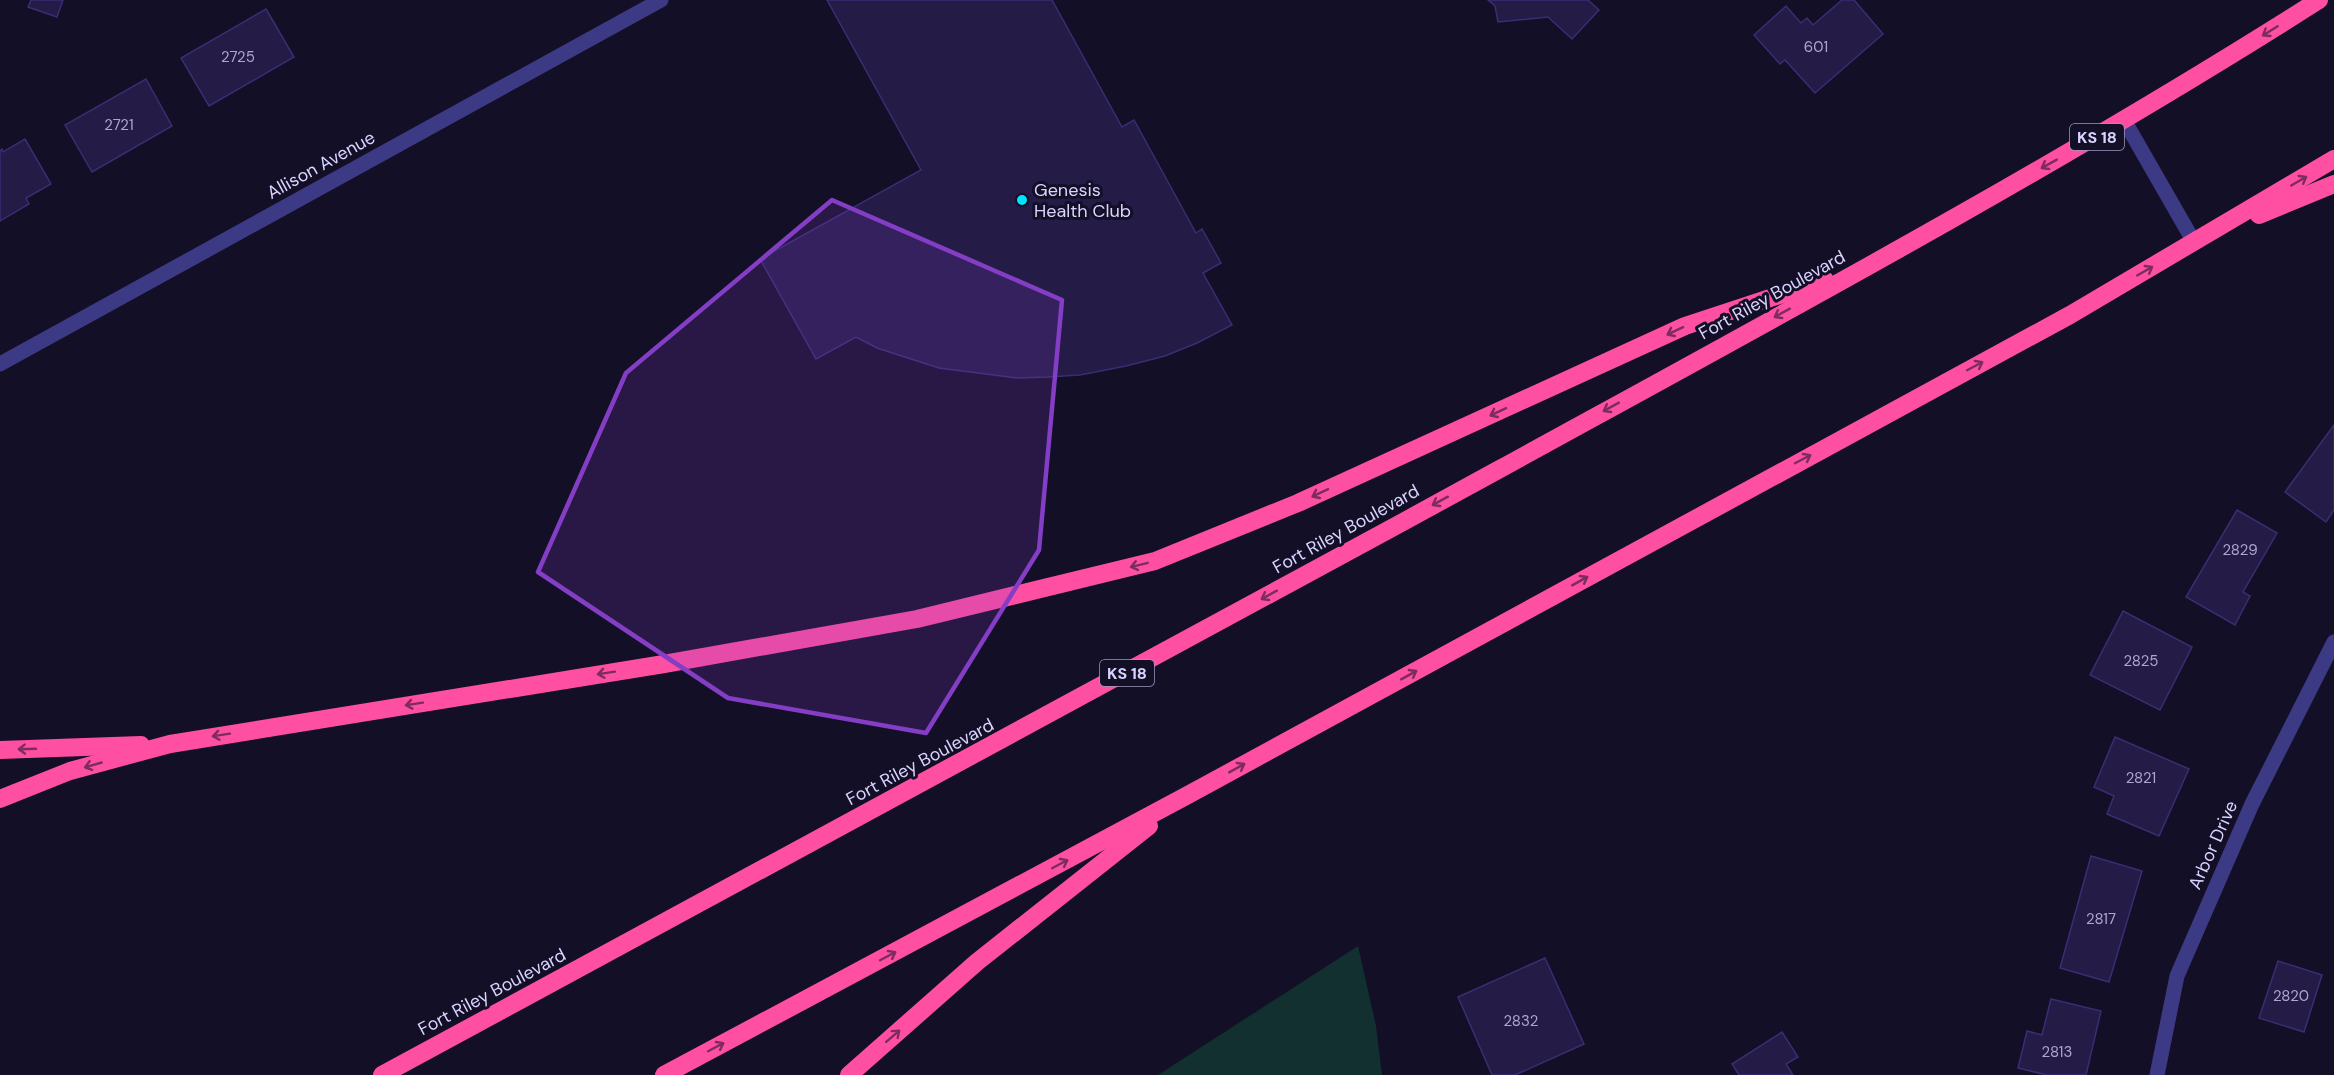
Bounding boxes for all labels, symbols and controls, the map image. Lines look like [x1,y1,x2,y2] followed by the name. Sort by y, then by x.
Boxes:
[2262,26,2279,38] one-way arrow
[1804,37,1828,57] house number: 601
[221,47,255,67] house number: 2725
[104,115,134,135] house number: 2721
[2070,124,2124,150] road number: KS 18
[263,125,379,205] street label: Allison Avenue
[2041,158,2058,170] one-way arrow
[2290,175,2307,187] one-way arrow
[1034,178,1131,223] place label: Genesis Health Club
[1015,193,1029,207] marker: Genesis Health Club
[1694,245,1850,345] street label: Fort Riley Boulevard
[2136,265,2153,277] one-way arrow
[1774,308,1791,320] one-way arrow
[1667,325,1685,337] one-way arrow
[1966,360,1983,372] one-way arrow
[1603,402,1620,414] one-way arrow
[1489,406,1507,418] one-way arrow
[1794,453,1812,464] one-way arrow
[1268,479,1424,579] street label: Fort Riley Boulevard
[1312,487,1330,499] one-way arrow
[1432,495,1449,507] one-way arrow
[2222,540,2258,560] house number: 2829
[1130,559,1149,571] one-way arrow
[1570,575,1588,586] one-way arrow
[1261,589,1278,601] one-way arrow
[2123,651,2159,671] house number: 2825
[1100,660,1154,686] road number: KS 18
[597,668,617,679] one-way arrow
[1399,669,1417,680] one-way arrow
[404,699,424,710] one-way arrow
[842,713,998,811] street label: Fort Riley Boulevard
[212,730,231,741] one-way arrow
[18,743,38,754] one-way arrow
[84,760,103,771] one-way arrow
[1228,762,1246,773] one-way arrow
[2126,768,2156,788] house number: 2821
[2183,797,2243,893] street label: Arbor Drive
[1051,858,1068,870] one-way arrow
[2086,909,2116,929] house number: 2817
[414,943,570,1041] street label: Fort Riley Boulevard
[878,950,896,961] one-way arrow
[2273,986,2309,1006] house number: 2820
[1503,1011,1539,1031] house number: 2832
[885,1029,900,1043] one-way arrow
[706,1041,724,1053] one-way arrow
[2042,1042,2072,1062] house number: 2813

